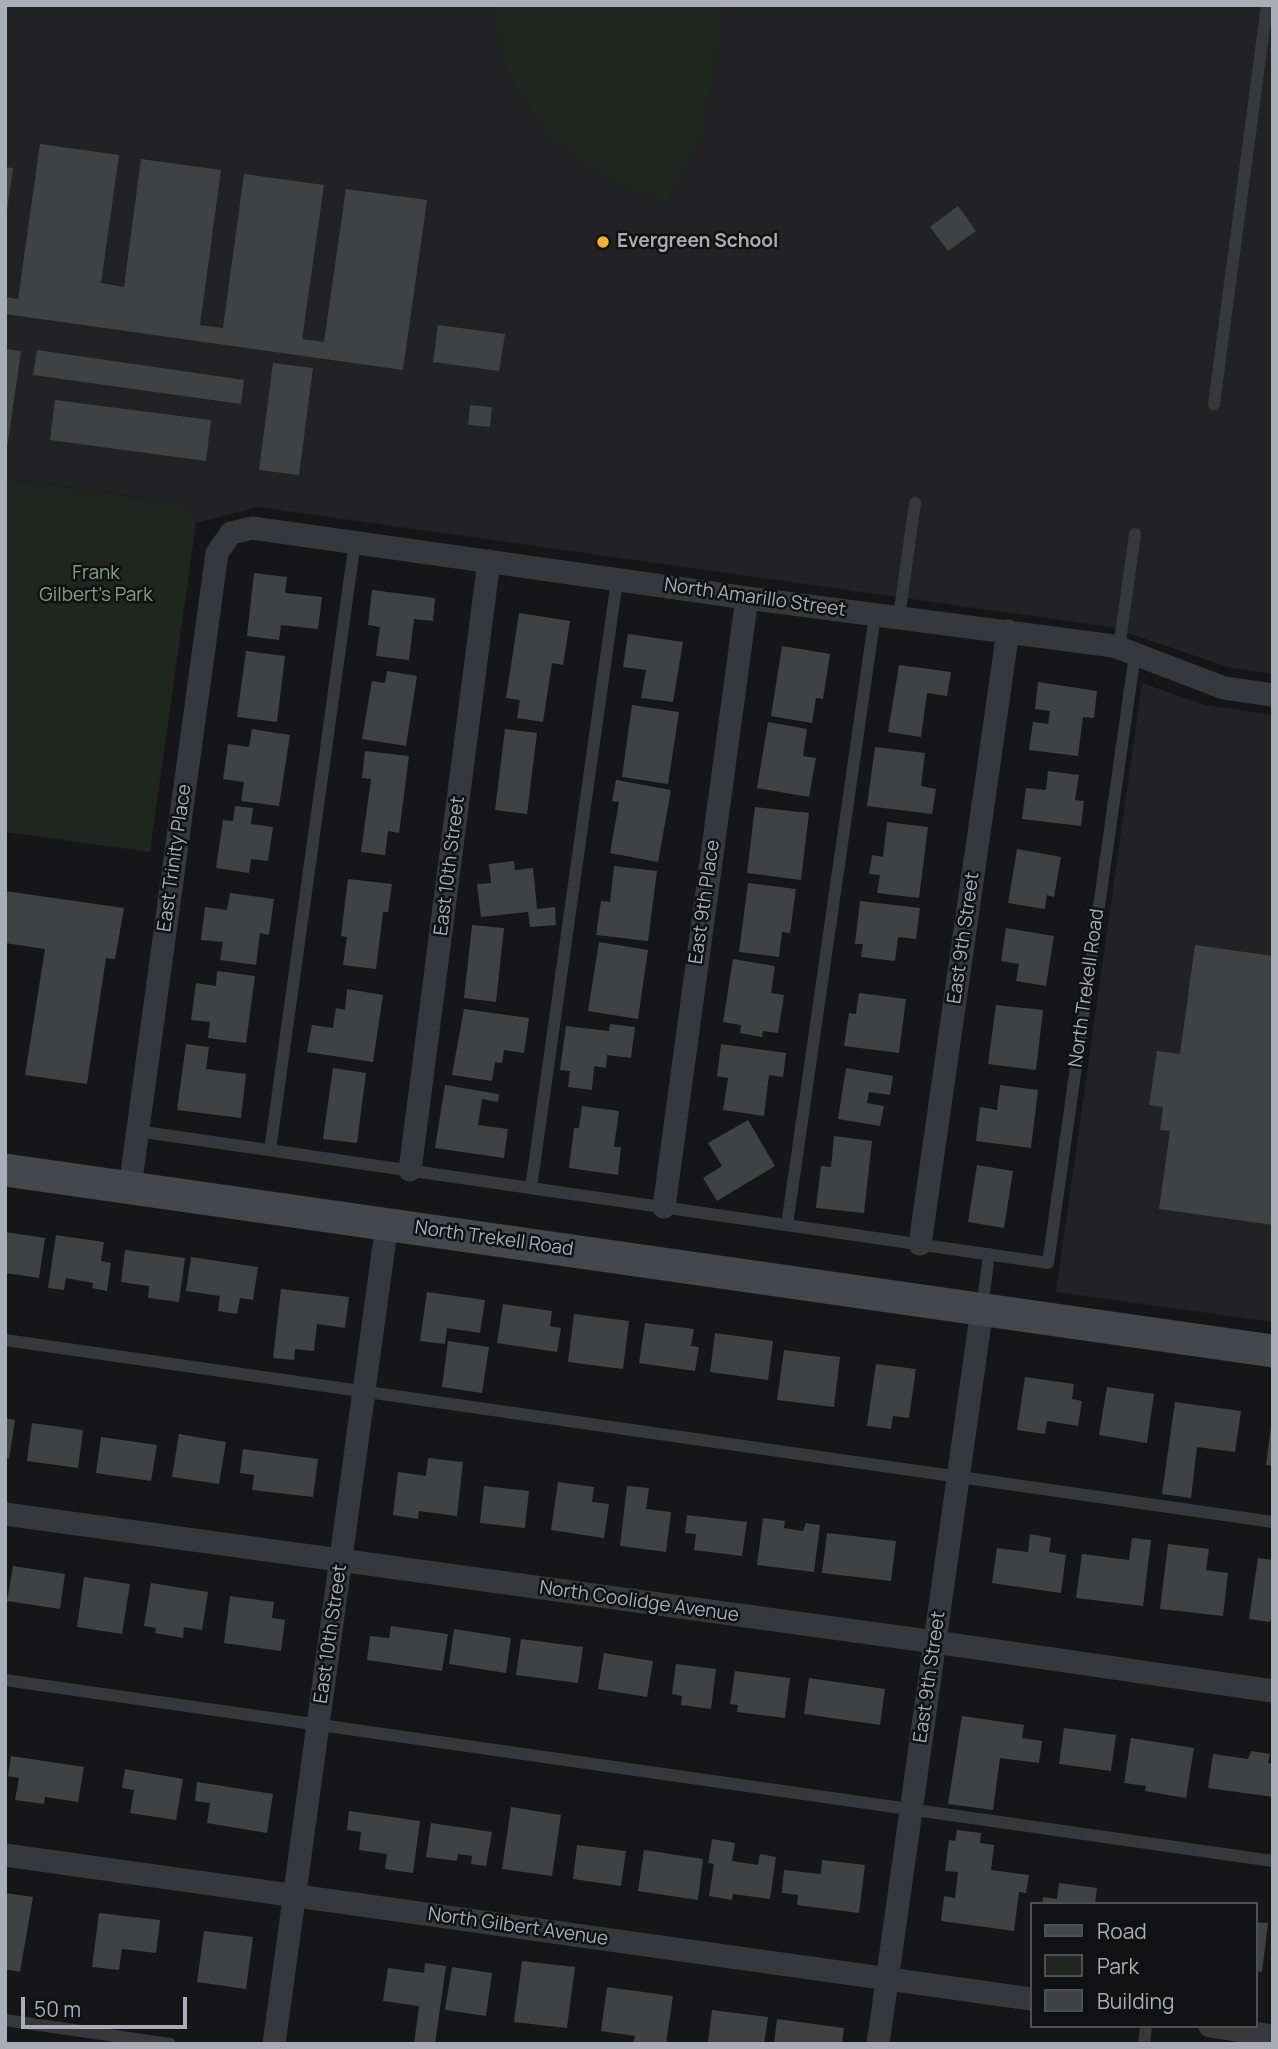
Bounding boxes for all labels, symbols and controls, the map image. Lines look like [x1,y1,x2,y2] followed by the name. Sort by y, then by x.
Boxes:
[617,231,778,253] place label: Evergreen School
[595,234,611,250] marker: Evergreen School
[39,563,153,607] park label: Frank Gilbert's Park
[663,574,847,622] street label: North Amarillo Street
[153,783,197,933] street label: East Trinity Place
[430,795,470,937] street label: East 10th Street
[685,838,725,966] street label: East 9th Place
[943,871,985,1005] street label: East 9th Street
[1065,907,1109,1069] street label: North Trekell Road
[413,1217,575,1261] street label: North Trekell Road
[310,1563,352,1705] street label: East 10th Street
[538,1577,740,1627] street label: North Coolidge Avenue
[909,1610,951,1744] street label: East 9th Street
[1030,1902,1257,2028] legend
[426,1903,610,1951] street label: North Gilbert Avenue
[1097,1917,1147,1945] text: Road
[1097,1952,1139,1980] text: Park
[24,1982,191,2026] scale bar
[1097,1987,1174,2015] text: Building
[34,1995,81,2023] text: 50 m

